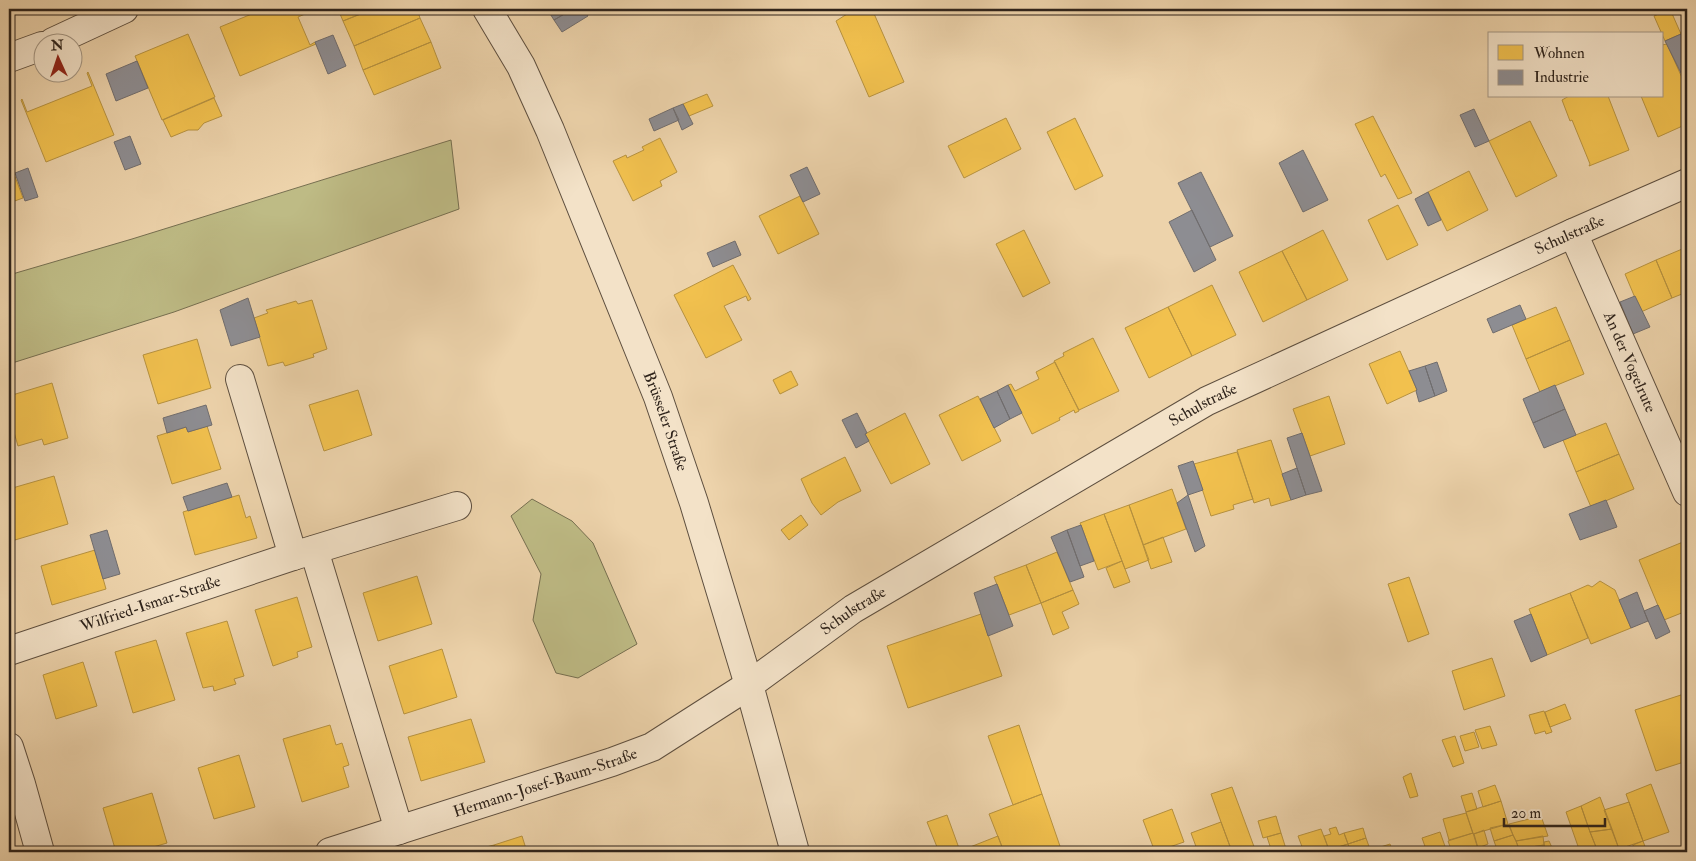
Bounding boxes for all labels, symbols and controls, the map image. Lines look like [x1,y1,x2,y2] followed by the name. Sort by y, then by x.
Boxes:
[32,32,82,82] north arrow
[1488,32,1664,98] legend
[50,37,65,54] text: N
[1533,44,1585,63] text: Wohnen
[1534,68,1589,87] text: Industrie
[1531,210,1608,259] street label: Schulstraße
[1598,308,1661,416] street label: An der Vogelrute
[639,368,693,474] street label: Brüsseler Straße
[1165,378,1241,431] street label: Schulstraße
[76,571,223,637] street label: Wilfried-Ismar-Straße
[816,582,890,639] street label: Schulstraße
[451,743,640,822] street label: Hermann-Josef-Baum-Straße
[1504,796,1605,828] scale bar
[1511,804,1541,823] text: 20 m

